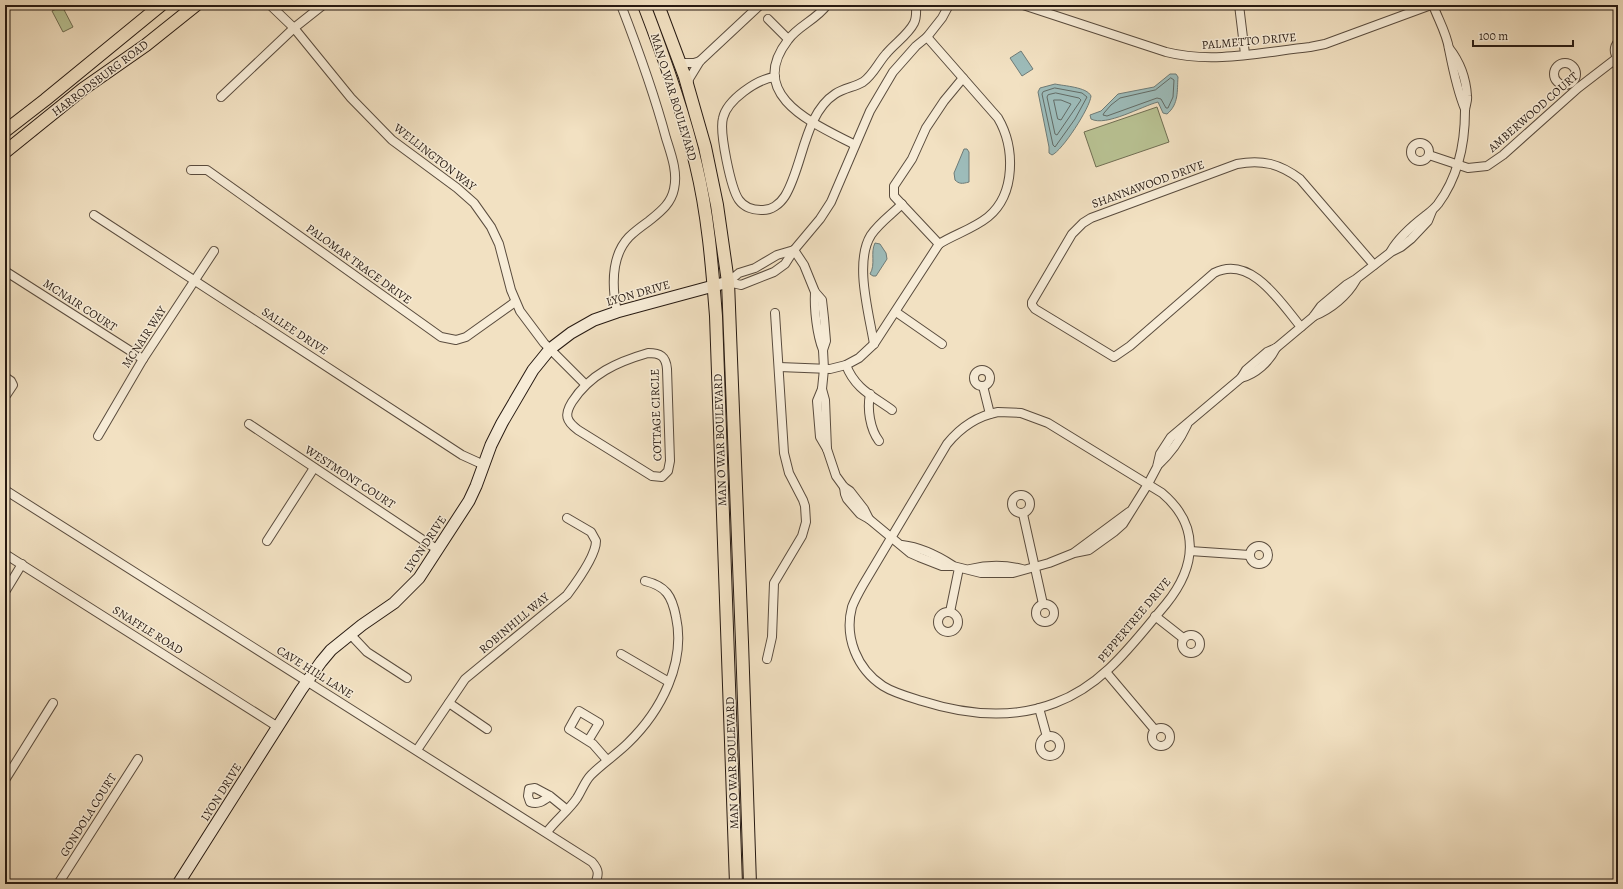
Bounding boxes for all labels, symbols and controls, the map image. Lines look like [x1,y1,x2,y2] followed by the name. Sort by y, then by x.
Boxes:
[1473,22,1573,48] scale bar
[1479,28,1508,44] text: 100 m
[1201,29,1297,53] street label: PALMETTO DRIVE
[647,31,701,163] street label: MAN O WAR BOULEVARD
[48,36,152,120] street label: HARRODSBURG ROAD
[1484,68,1582,156] street label: AMBERWOOD COURT
[390,119,480,195] street label: WELLINGTON WAY
[1089,156,1207,212] street label: SHANNAWOOD DRIVE
[303,220,415,308] street label: PALOMAR TRACE DRIVE
[40,275,120,335] street label: MCNAIR COURT
[604,276,672,310] street label: LYON DRIVE
[118,303,170,371] street label: MCNAIR WAY
[259,304,331,358] street label: SALLEE DRIVE
[646,369,666,461] street label: COTTAGE CIRCLE
[710,374,730,506] street label: MAN O WAR BOULEVARD
[301,441,399,512] street label: WESTMONT COURT
[400,512,450,576] street label: LYON DRIVE
[1094,574,1174,666] street label: PEPPERTREE DRIVE
[476,589,553,657] street label: ROBINHILL WAY
[110,602,186,658] street label: SNAFFLE ROAD
[274,642,356,702] street label: CAVE HILL LANE
[722,697,742,829] street label: MAN O WAR BOULEVARD
[197,760,245,824] street label: LYON DRIVE
[56,770,120,860] street label: GONDOLA COURT

